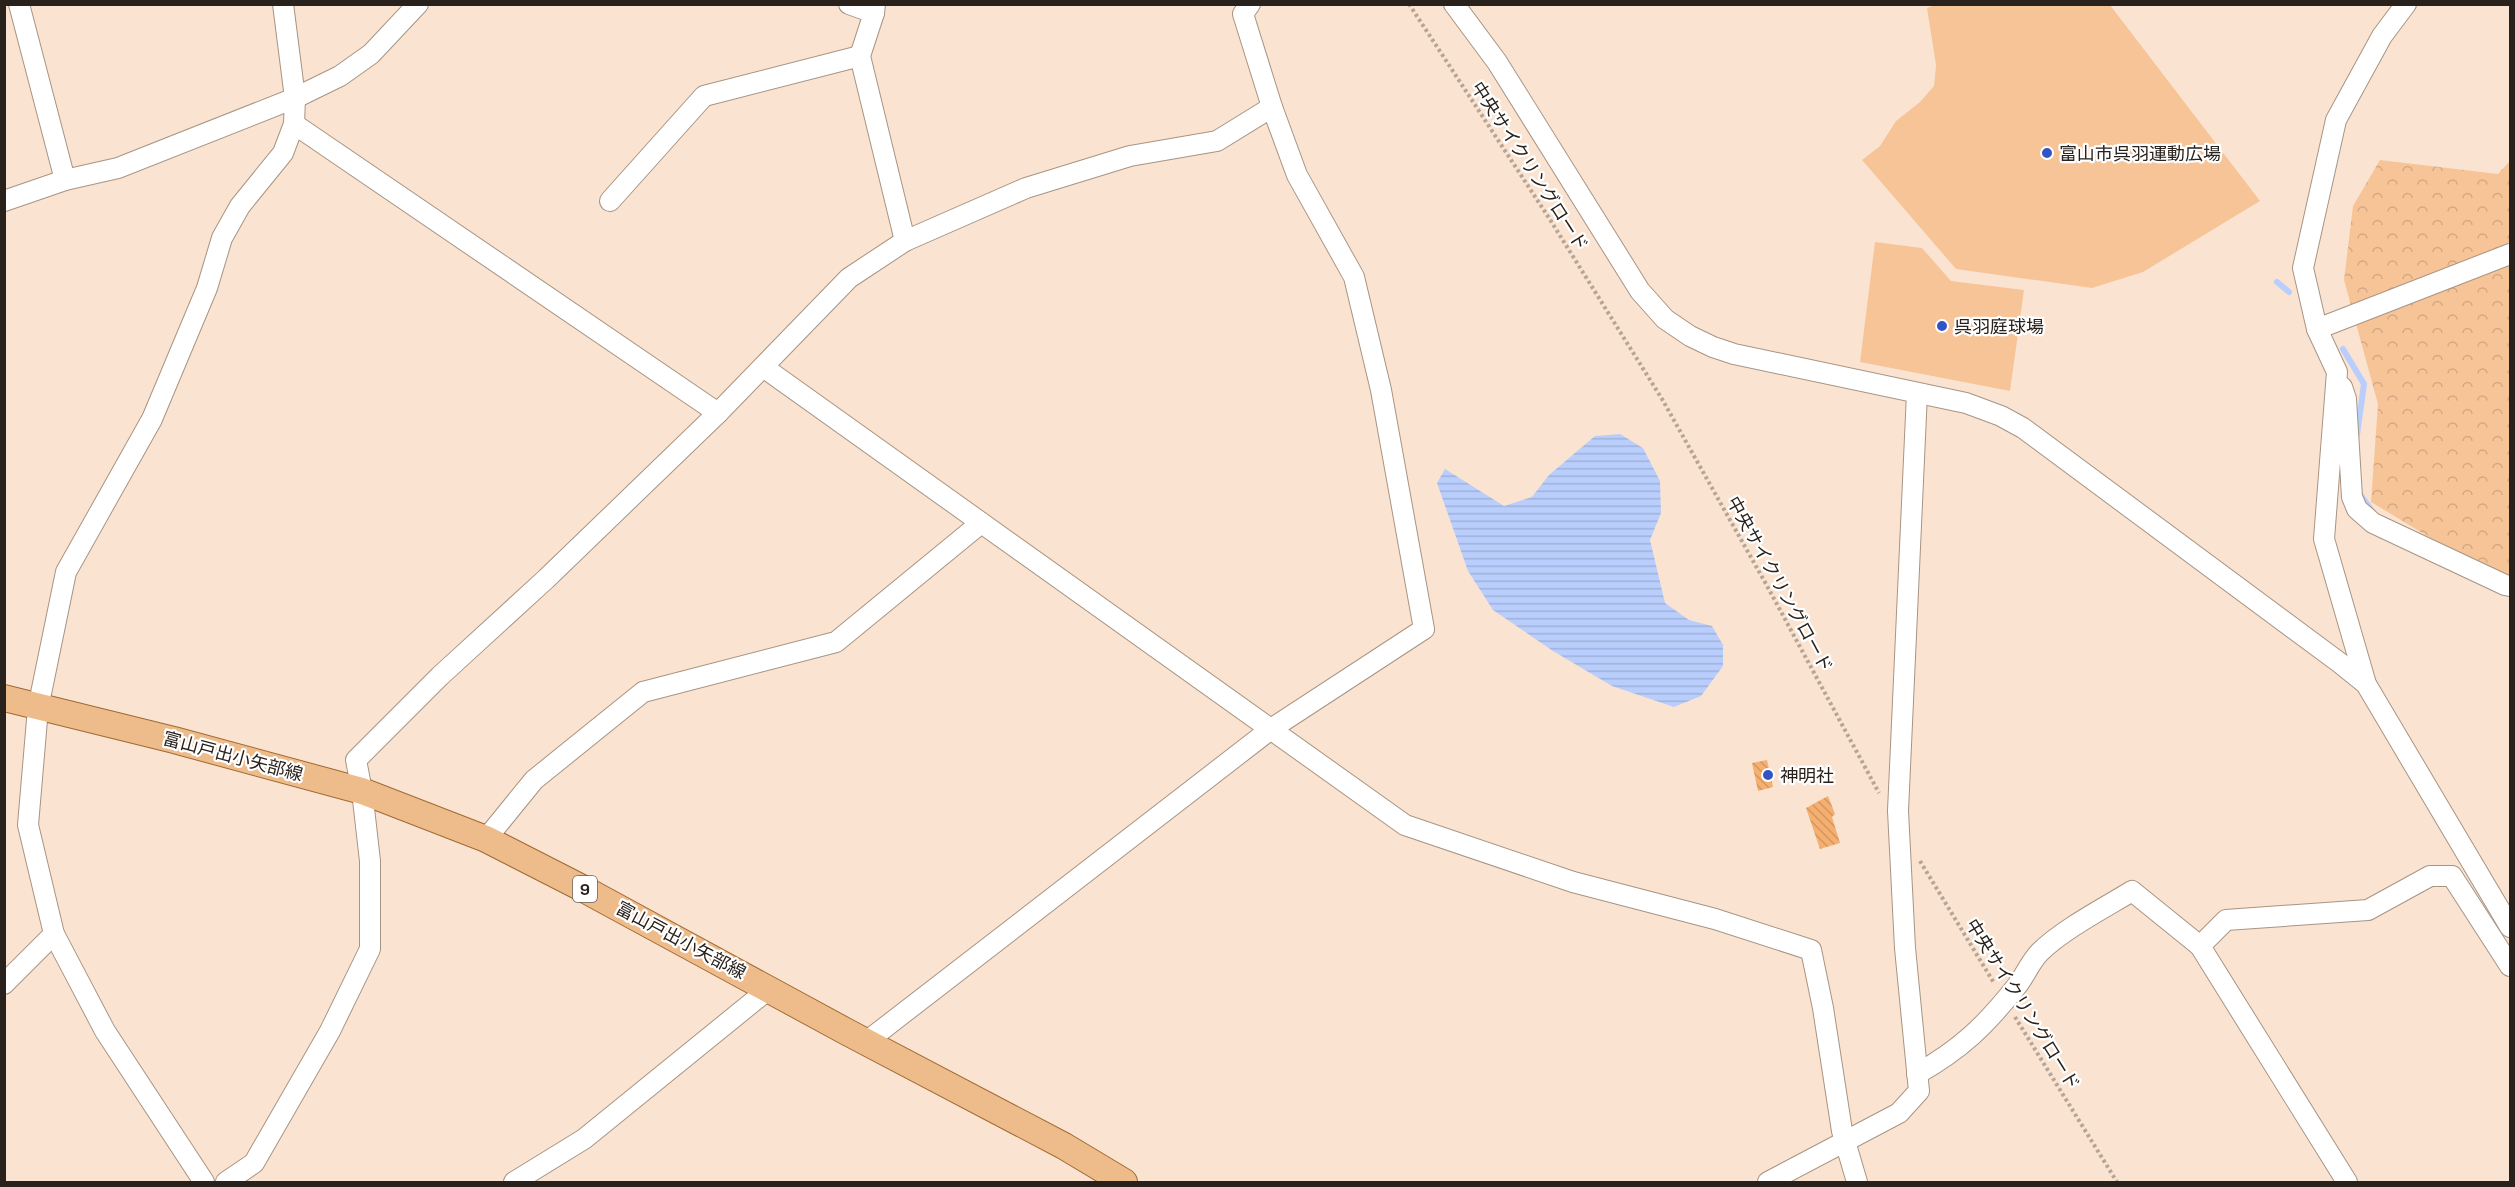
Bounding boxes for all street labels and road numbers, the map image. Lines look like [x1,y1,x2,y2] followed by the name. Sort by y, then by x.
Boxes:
[1467,77,1593,255] street label: 中央サイクリングロード
[1722,492,1838,676] street label: 中央サイクリングロード
[160,726,306,786] street label: 富山戸出小矢部線
[573,876,597,902] road number: 9
[612,896,750,984] street label: 富山戸出小矢部線
[1961,914,2085,1094] street label: 中央サイクリングロード

